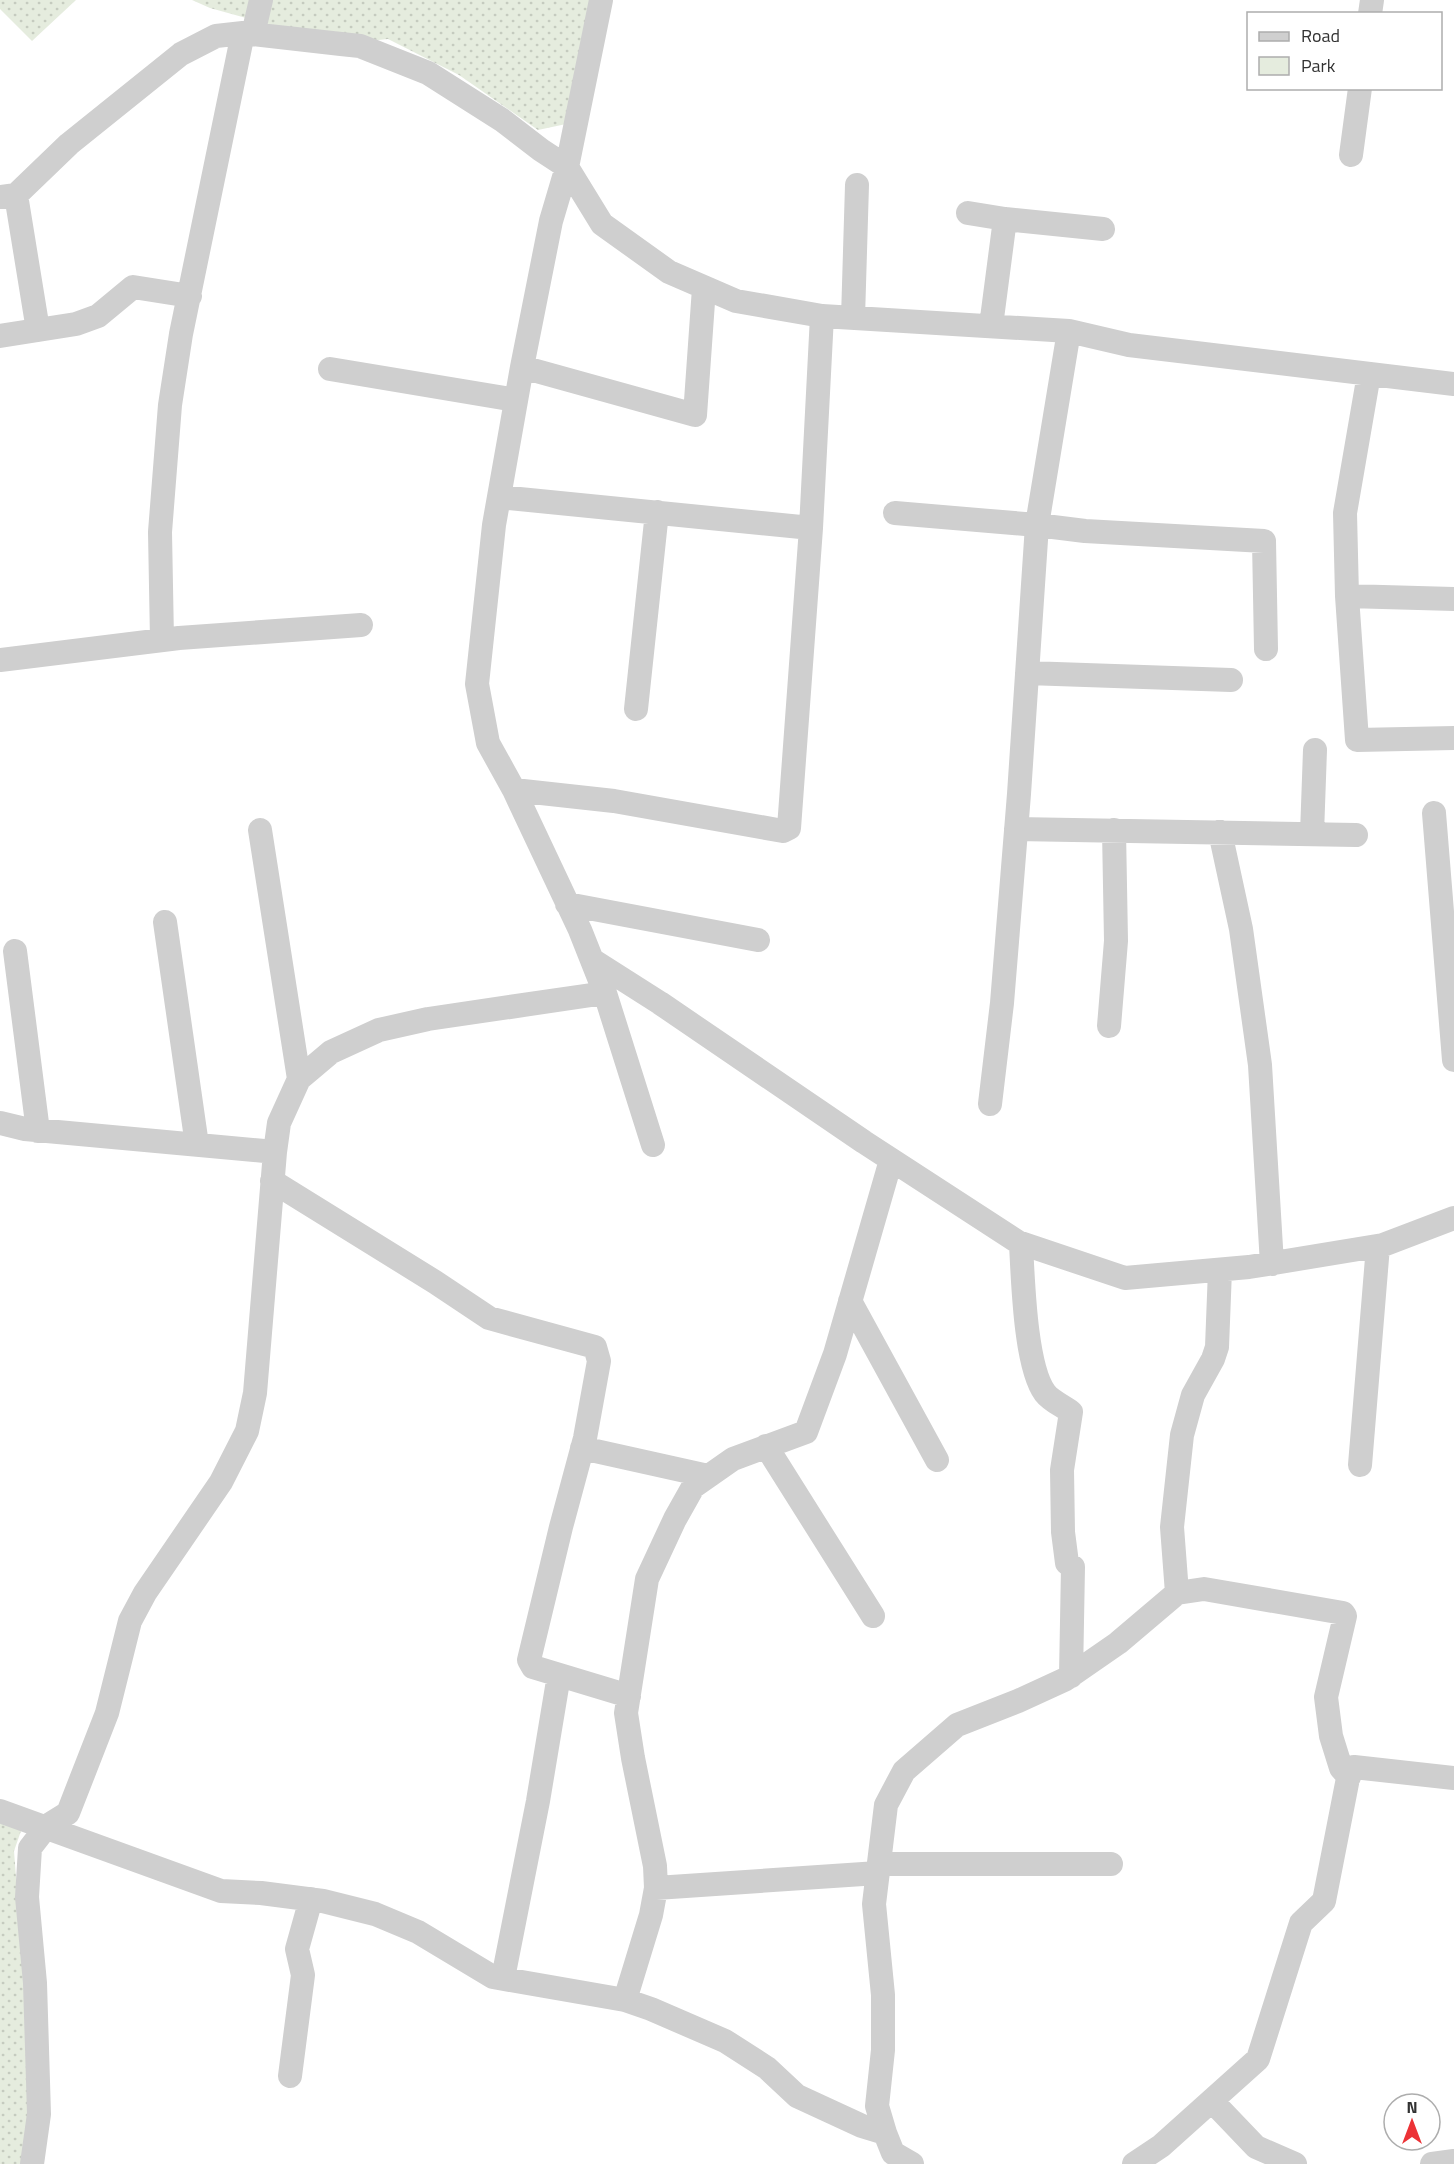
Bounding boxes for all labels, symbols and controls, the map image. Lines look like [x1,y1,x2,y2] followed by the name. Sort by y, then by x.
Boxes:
[1247,12,1442,90] legend
[1301,22,1340,49] text: Road
[1301,52,1336,79] text: Park
[1382,2092,1442,2152] north arrow
[1406,2095,1418,2119] text: N

